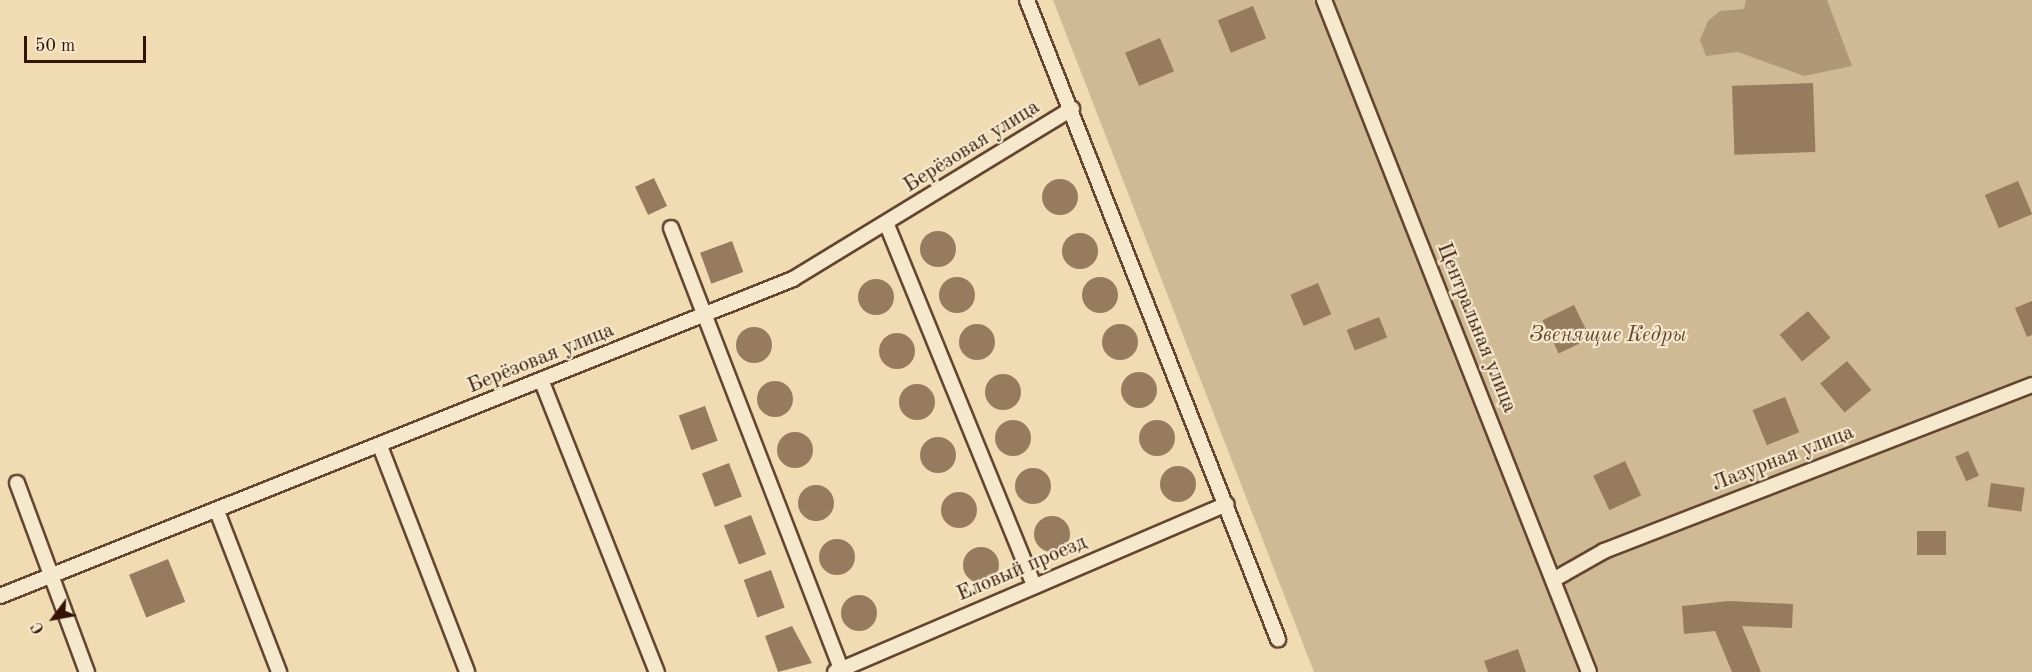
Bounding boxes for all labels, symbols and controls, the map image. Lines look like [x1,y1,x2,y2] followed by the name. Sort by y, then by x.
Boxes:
[27,24,148,62] scale bar
[35,37,75,55] text: 50 m
[899,95,1045,199] street label: Берёзовая улица
[1430,239,1522,417] street label: Центральная улица
[464,318,618,400] street label: Берёзовая улица
[1529,323,1687,349] park label: Звенящие Кедры
[1708,420,1858,498] street label: Лазурная улица
[953,530,1091,608] street label: Еловый проезд
[24,588,84,648] north arrow
[29,619,48,636] text: С

